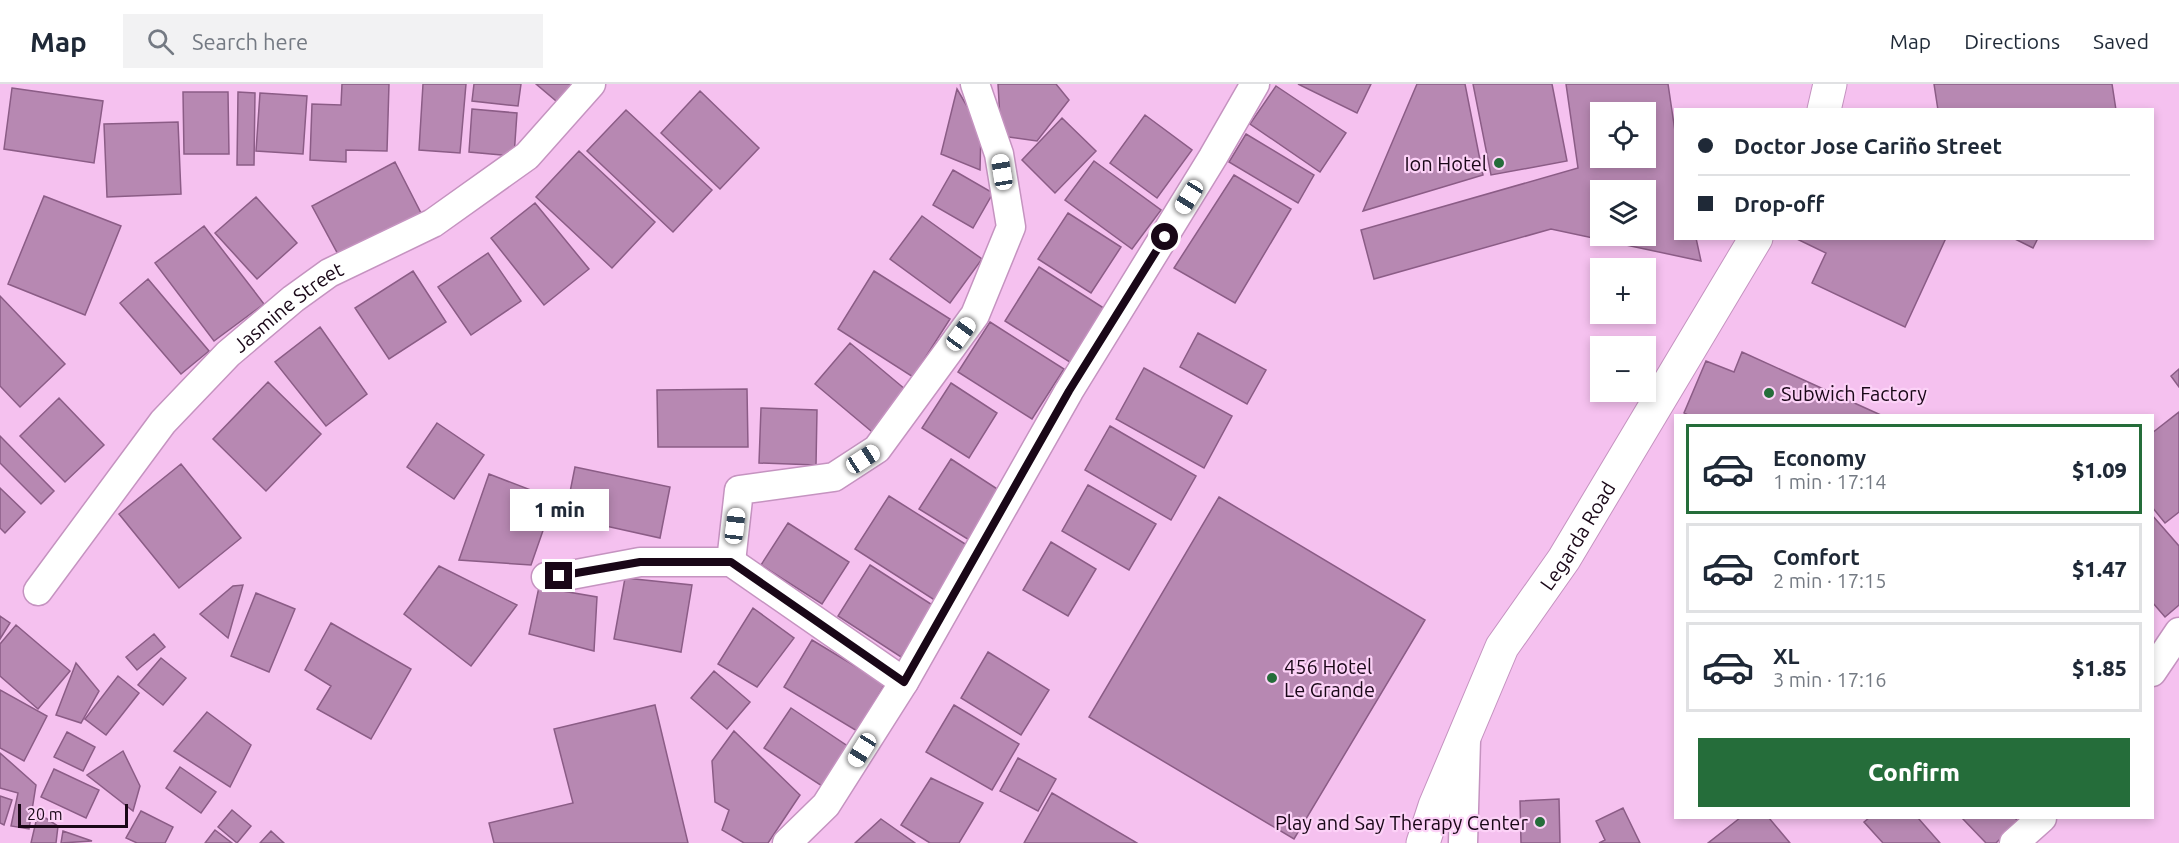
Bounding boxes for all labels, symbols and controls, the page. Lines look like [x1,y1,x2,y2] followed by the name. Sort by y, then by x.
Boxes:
[123,14,543,68] search box
[144,25,177,58] icon: search
[30,26,87,57] text: Map
[192,29,308,54] text: Search here
[1890,29,1931,53] text: Map
[1964,29,2060,53] text: Directions
[2093,29,2149,53] text: Saved
[1590,102,1656,402] map controls
[1590,102,1656,168] button: locate
[1734,133,2002,158] text: Doctor Jose Cariño Street
[1404,152,1487,175] place label: Ion Hotel
[990,153,1014,191] car
[1492,156,1506,170] marker: Ion Hotel
[1172,177,1206,217] car
[1590,180,1656,246] button: layers
[1734,191,1824,216] text: Drop-off
[1151,223,1178,250] route start
[228,256,347,356] street label: Jasmine Street
[1590,258,1656,324] button: +
[943,314,979,354] car
[1590,336,1656,402] button: −
[1781,382,1927,405] place label: Subwich Factory
[1762,386,1776,400] marker: Subwich Factory
[843,442,883,476] car
[1701,442,1755,496] icon: car
[1773,445,1866,470] text: Economy
[2072,457,2127,482] text: $1.09
[1773,470,1887,493] text: 1 min · 17:14
[1535,477,1619,594] street label: Legarda Road
[510,489,608,531] callout: 1 min
[534,498,585,521] text: 1 min
[724,507,746,545] car
[1701,541,1755,595] icon: car
[1773,544,1860,569] text: Comfort
[2072,556,2127,581] text: $1.47
[545,562,572,589] route end
[1773,569,1887,592] text: 2 min · 17:15
[1701,640,1755,694] icon: car
[1773,643,1800,668] text: XL
[1284,655,1375,701] place label: 456 Hotel Le Grande
[2072,655,2127,680] text: $1.85
[1773,668,1887,691] text: 3 min · 17:16
[1265,671,1279,685] marker: 456 Hotel Le Grande
[845,730,879,770] car
[1698,738,2130,807] button: Confirm
[18,801,128,828] scale bar
[27,805,63,823] text: 20 m
[1275,811,1528,834] place label: Play and Say Therapy Center
[1533,815,1547,829] marker: Play and Say Therapy Center

